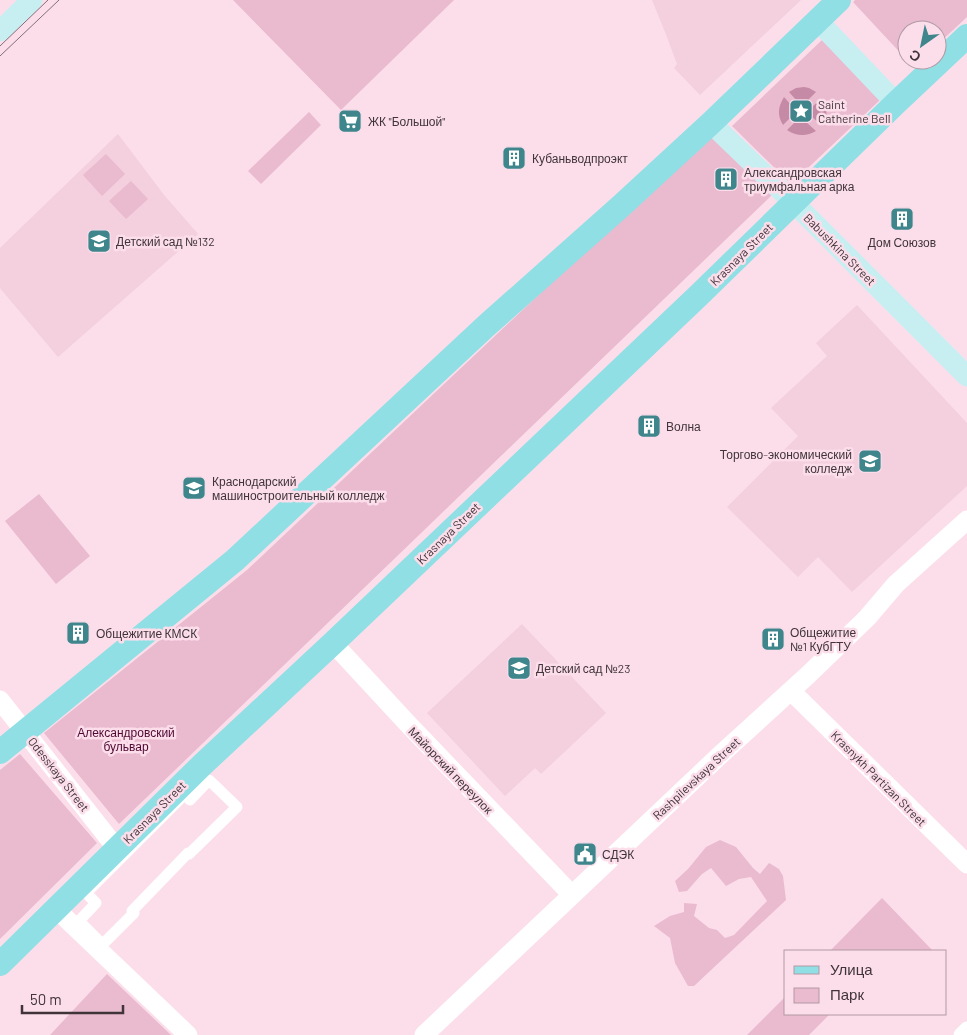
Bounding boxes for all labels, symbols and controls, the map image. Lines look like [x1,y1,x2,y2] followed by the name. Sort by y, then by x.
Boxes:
[897,20,947,70] north arrow
[906,46,924,66] text: С
[818,97,890,125] place label: Saint Catherine Bell
[788,98,814,124] place icon: Saint Catherine Bell
[337,108,363,134] supermarket icon: ЖК "Большой"
[368,114,445,128] place label: ЖК "Большой"
[501,145,527,171] building icon: Кубаньводпроэкт
[532,151,628,166] place label: Кубаньводпроэкт
[744,165,855,194] place label: Александровская триумфальная арка
[713,166,739,192] building icon: Александровская триумфальная арка
[889,206,915,232] building icon: Дом Союзов
[801,210,879,288] street label: Babushkina Street
[707,220,775,288] street label: Krasnaya Street
[86,228,112,254] school or university icon: Детский сад №132
[116,234,215,249] place label: Детский сад №132
[868,235,936,250] place label: Дом Союзов
[636,413,662,439] building icon: Волна
[666,419,701,433] place label: Волна
[720,447,852,476] place label: Торгово-экономический колледж
[857,448,883,474] school or university icon: Торгово-экономический колледж
[212,474,385,503] place label: Краснодарский машиностроительный колледж
[181,475,207,501] school or university icon: Краснодарский машиностроительный колледж
[413,499,483,567] street label: Krasnaya Street
[65,620,91,646] building icon: Общежитие КМСК
[790,625,856,654] place label: Общежитие №1 КубГТУ
[96,626,197,641] place label: Общежитие КМСК
[760,626,786,652] building icon: Общежитие №1 КубГТУ
[506,655,532,681] school or university icon: Детский сад №23
[536,661,630,676] place label: Детский сад №23
[405,724,497,817] street label: Майорский переулок
[77,725,175,754] park label: Александровский бульвар
[829,728,929,828] street label: Krasnykh Partizan Street
[26,734,92,814] street label: Odesskaya Street
[649,734,743,822] street label: Rashpilevskaya Street
[120,778,188,846] street label: Krasnaya Street
[572,841,598,867] public building icon: СДЭК
[602,847,634,862] place label: СДЭК
[784,950,947,1015] legend
[830,960,873,978] text: Улица
[22,982,124,1014] scale bar
[830,985,864,1003] text: Парк
[30,990,62,1008] text: 50 m

